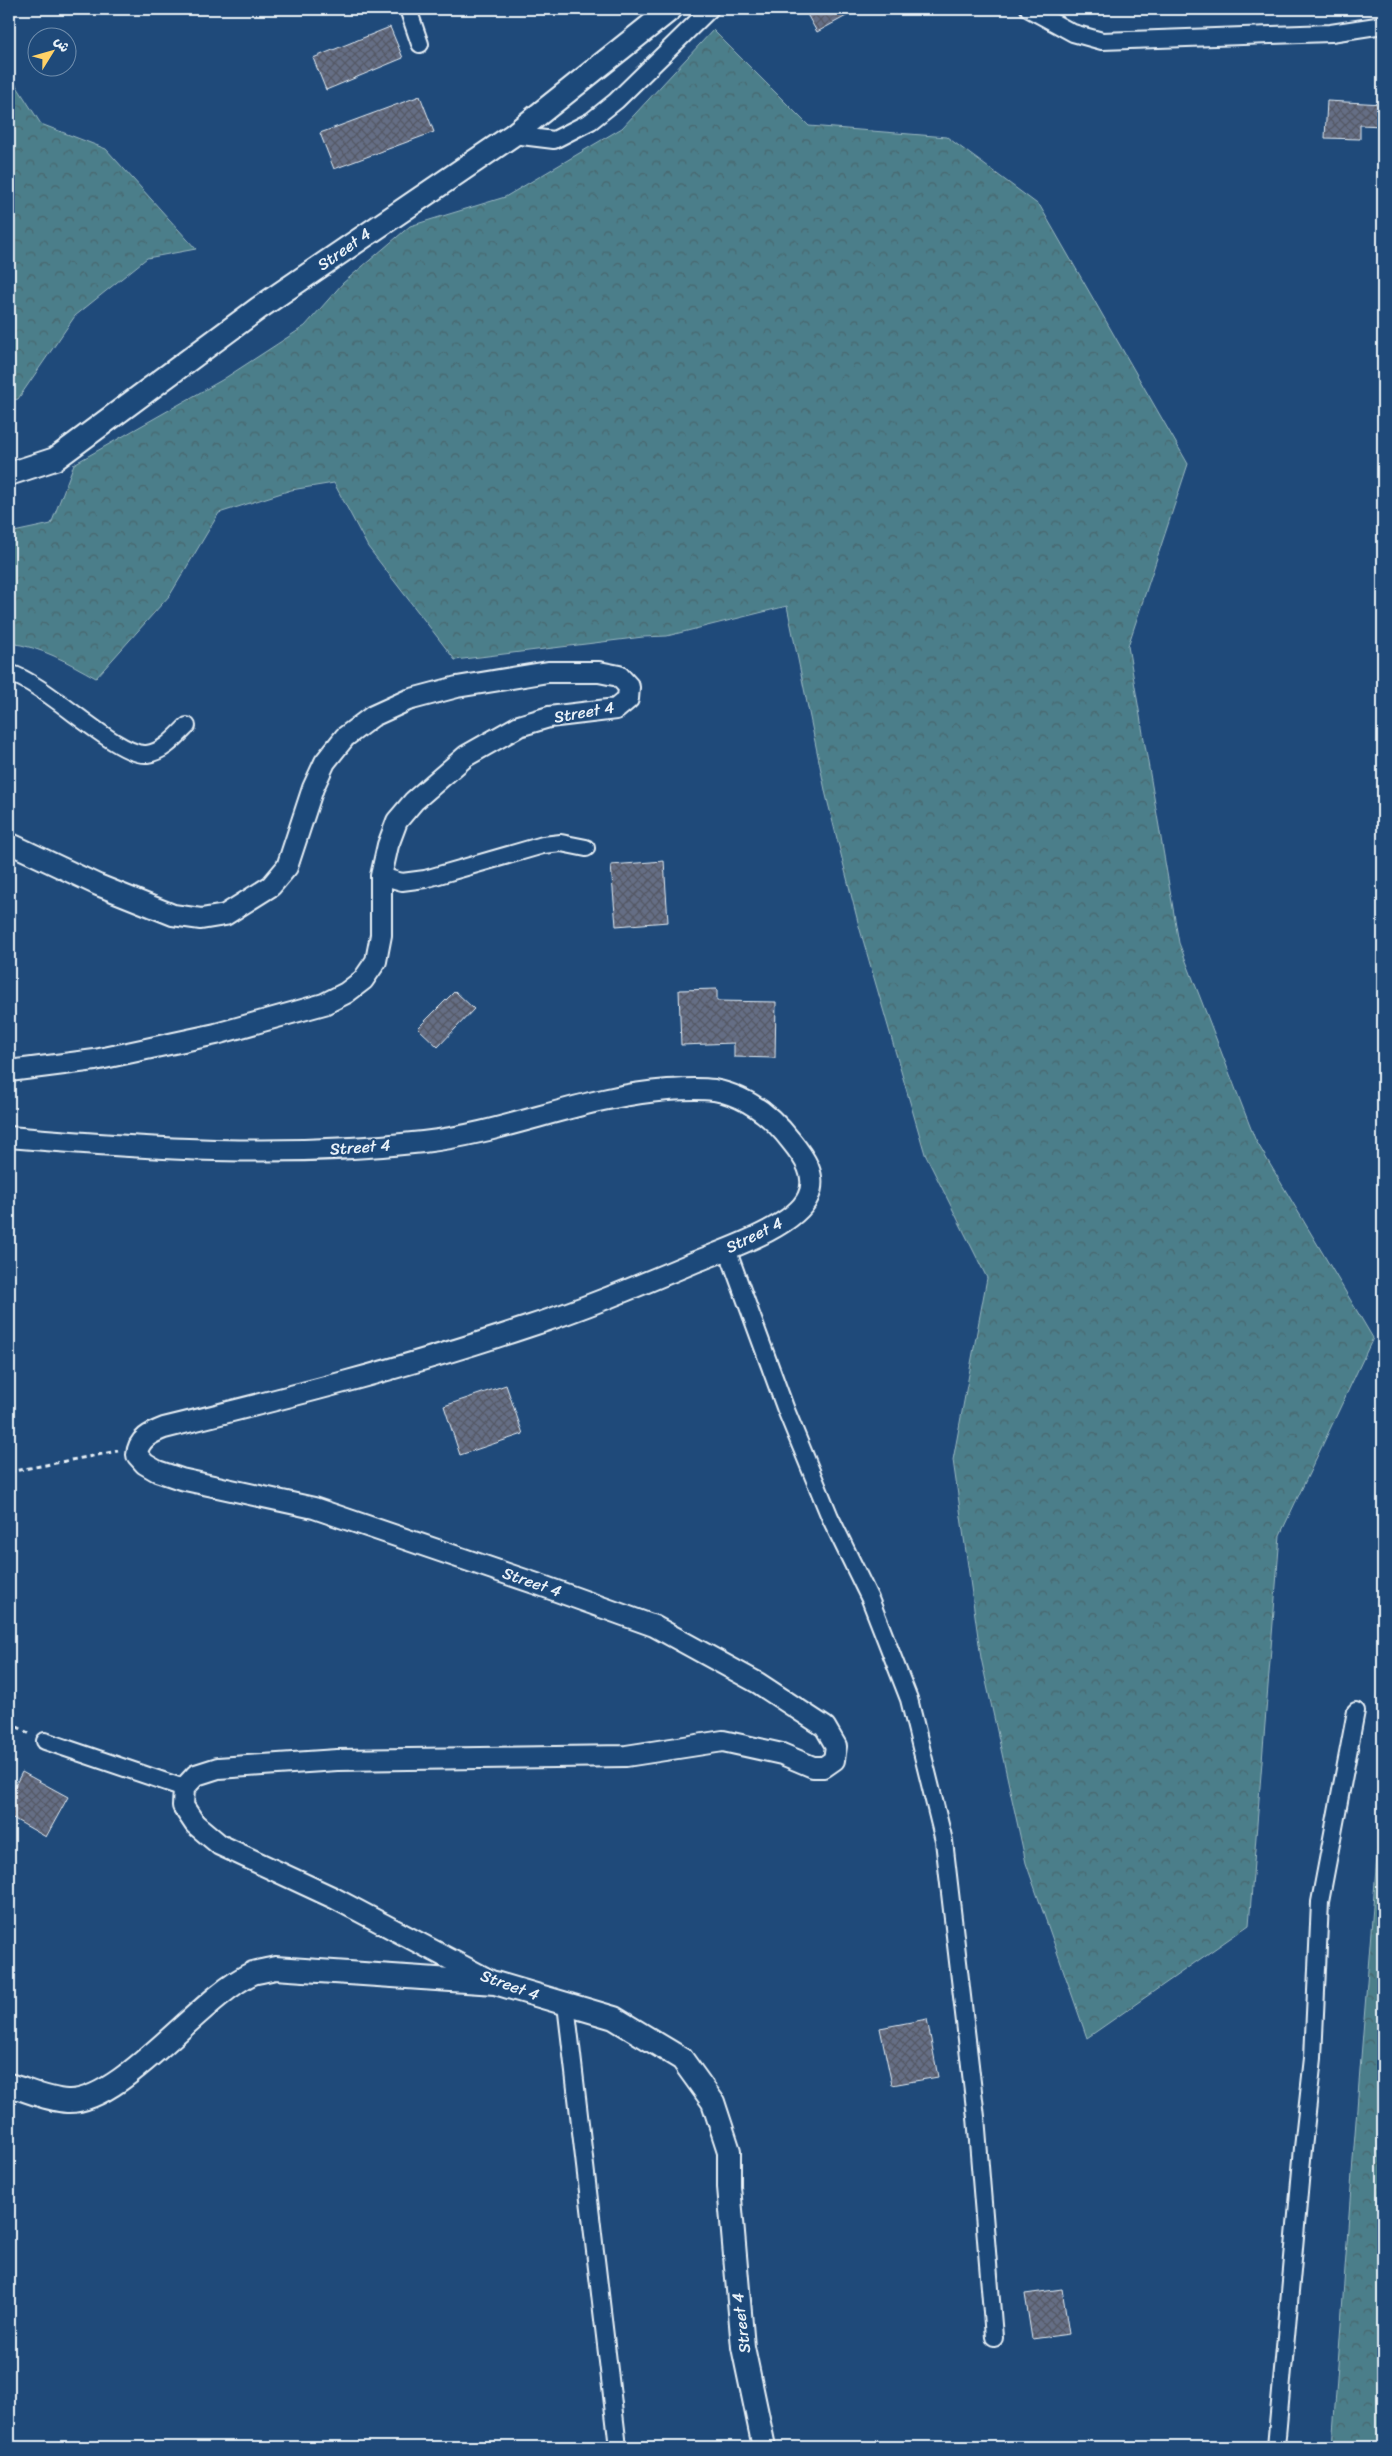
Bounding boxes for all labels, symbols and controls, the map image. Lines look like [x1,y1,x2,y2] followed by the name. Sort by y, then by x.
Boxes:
[28,28,78,78] north arrow
[47,31,77,58] text: ش
[311,220,377,278] street label: Street 4
[552,692,616,732] street label: Street 4
[329,1130,391,1164] street label: Street 4
[720,1209,788,1261] street label: Street 4
[499,1558,565,1606] street label: Street 4
[477,1961,543,2009] street label: Street 4
[723,2291,759,2355] street label: Street 4

